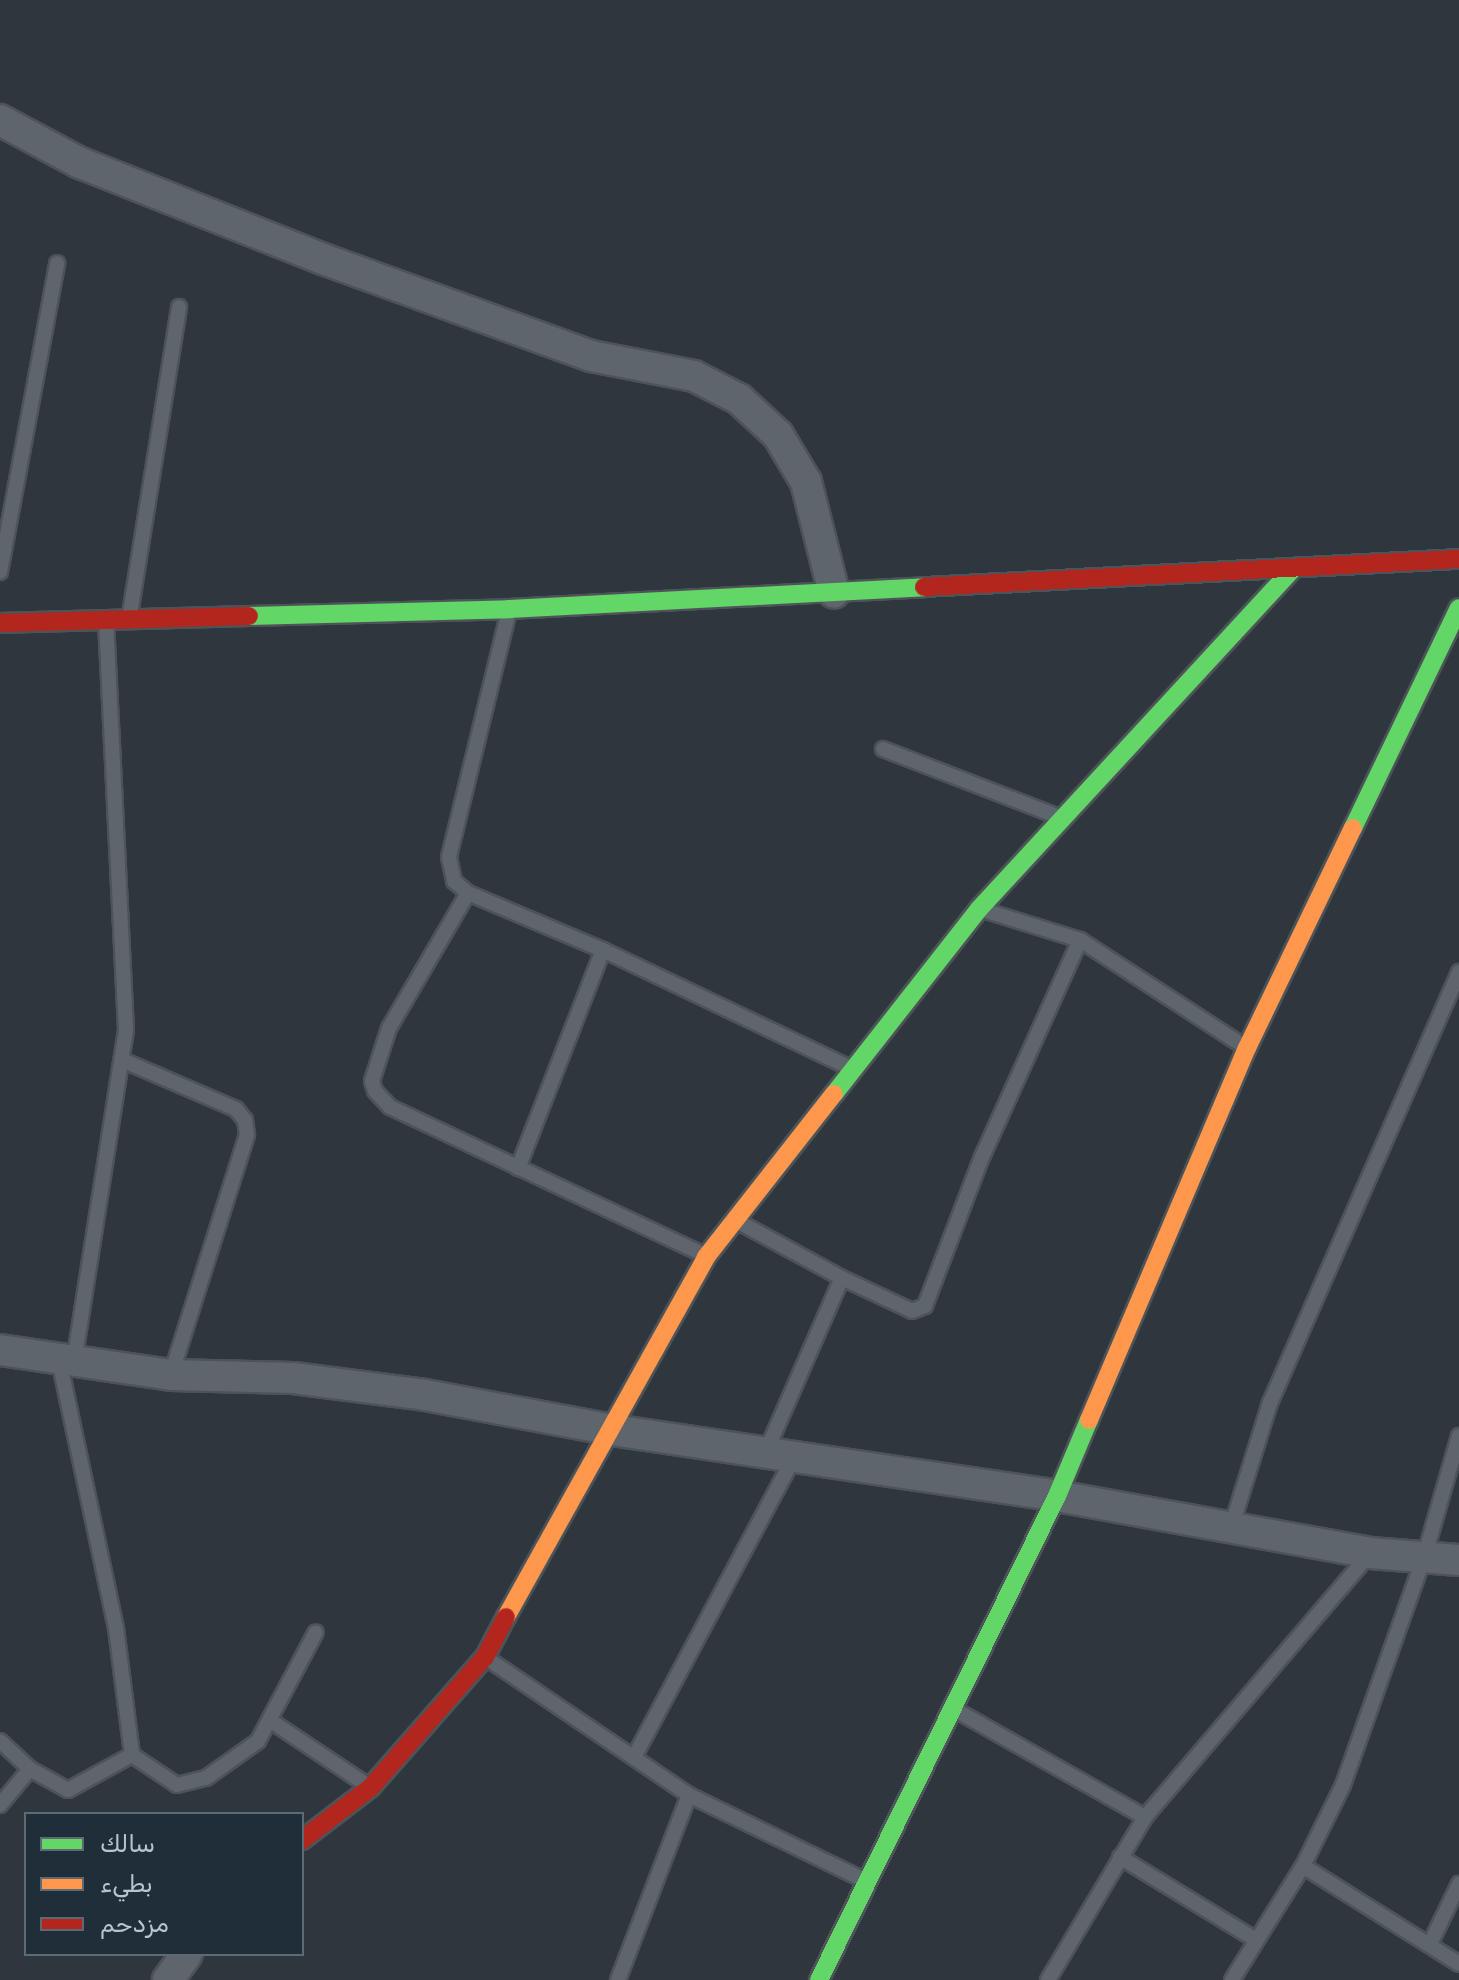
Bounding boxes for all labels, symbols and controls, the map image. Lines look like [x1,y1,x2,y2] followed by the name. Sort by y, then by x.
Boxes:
[24,1812,304,1956] legend
[100,1830,155,1858] text: سالك
[100,1870,153,1898] text: بطيء
[100,1910,169,1938] text: مزدحم

